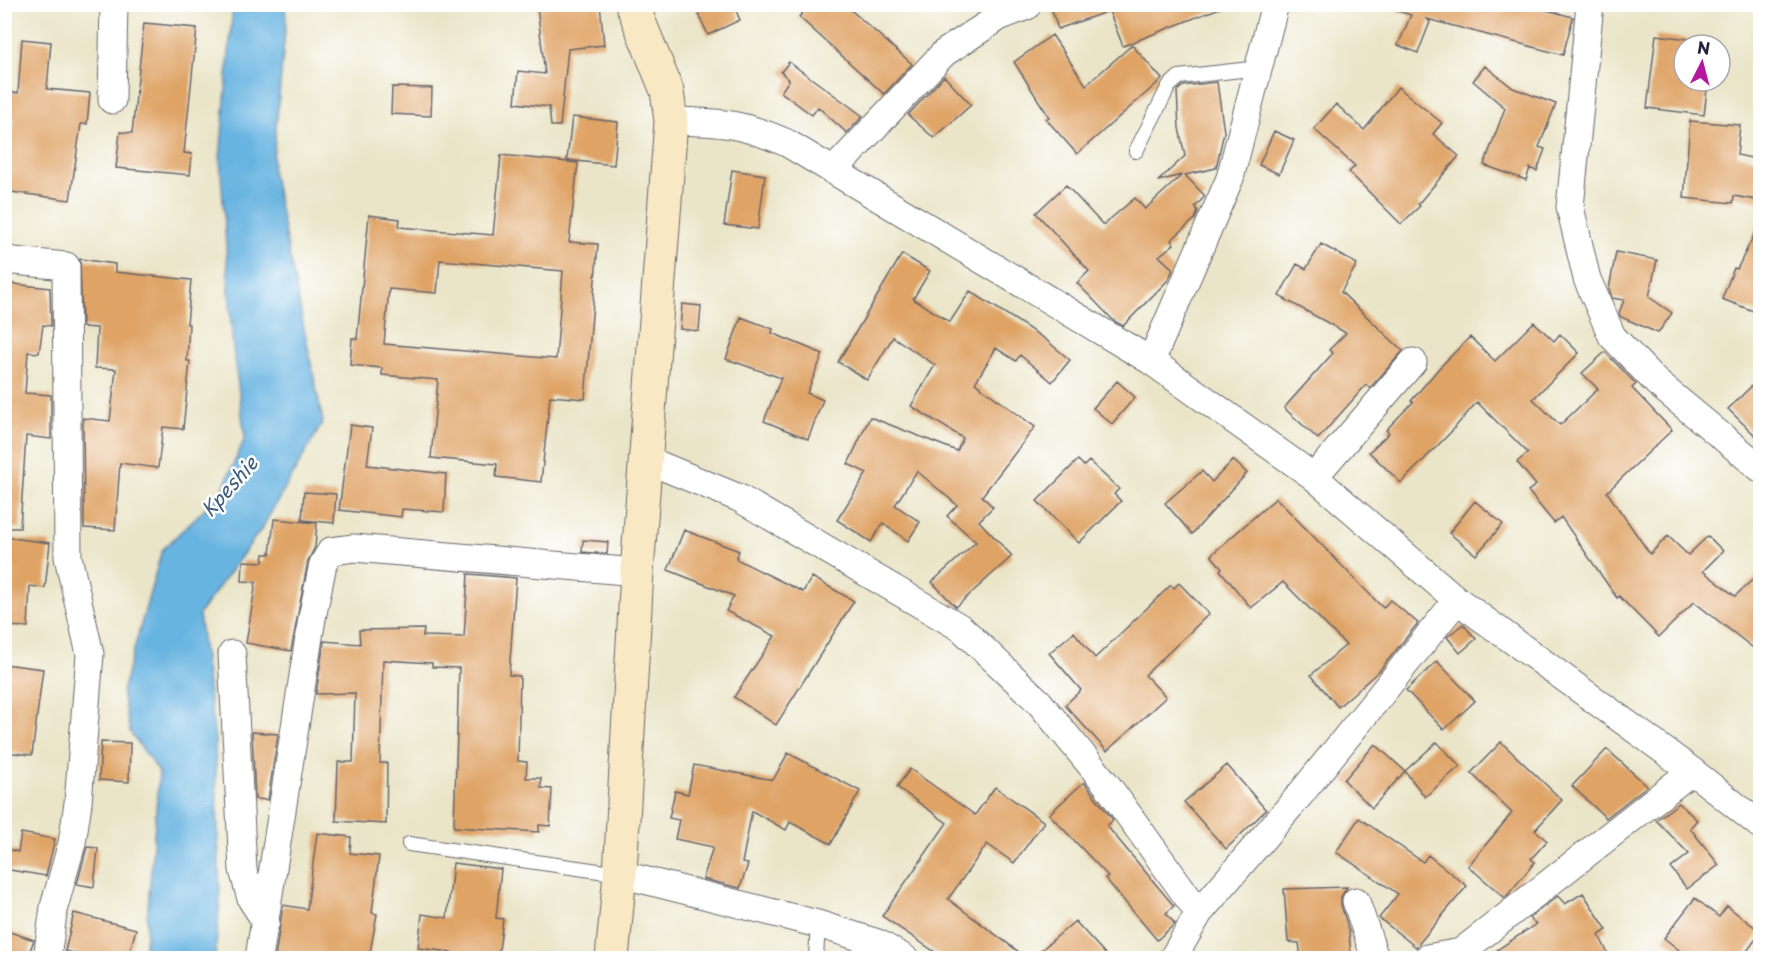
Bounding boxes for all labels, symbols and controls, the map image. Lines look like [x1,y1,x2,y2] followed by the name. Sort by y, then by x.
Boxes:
[1672,33,1732,93] north arrow
[1696,34,1711,60] text: N
[194,448,265,523] water label: Kpeshie

